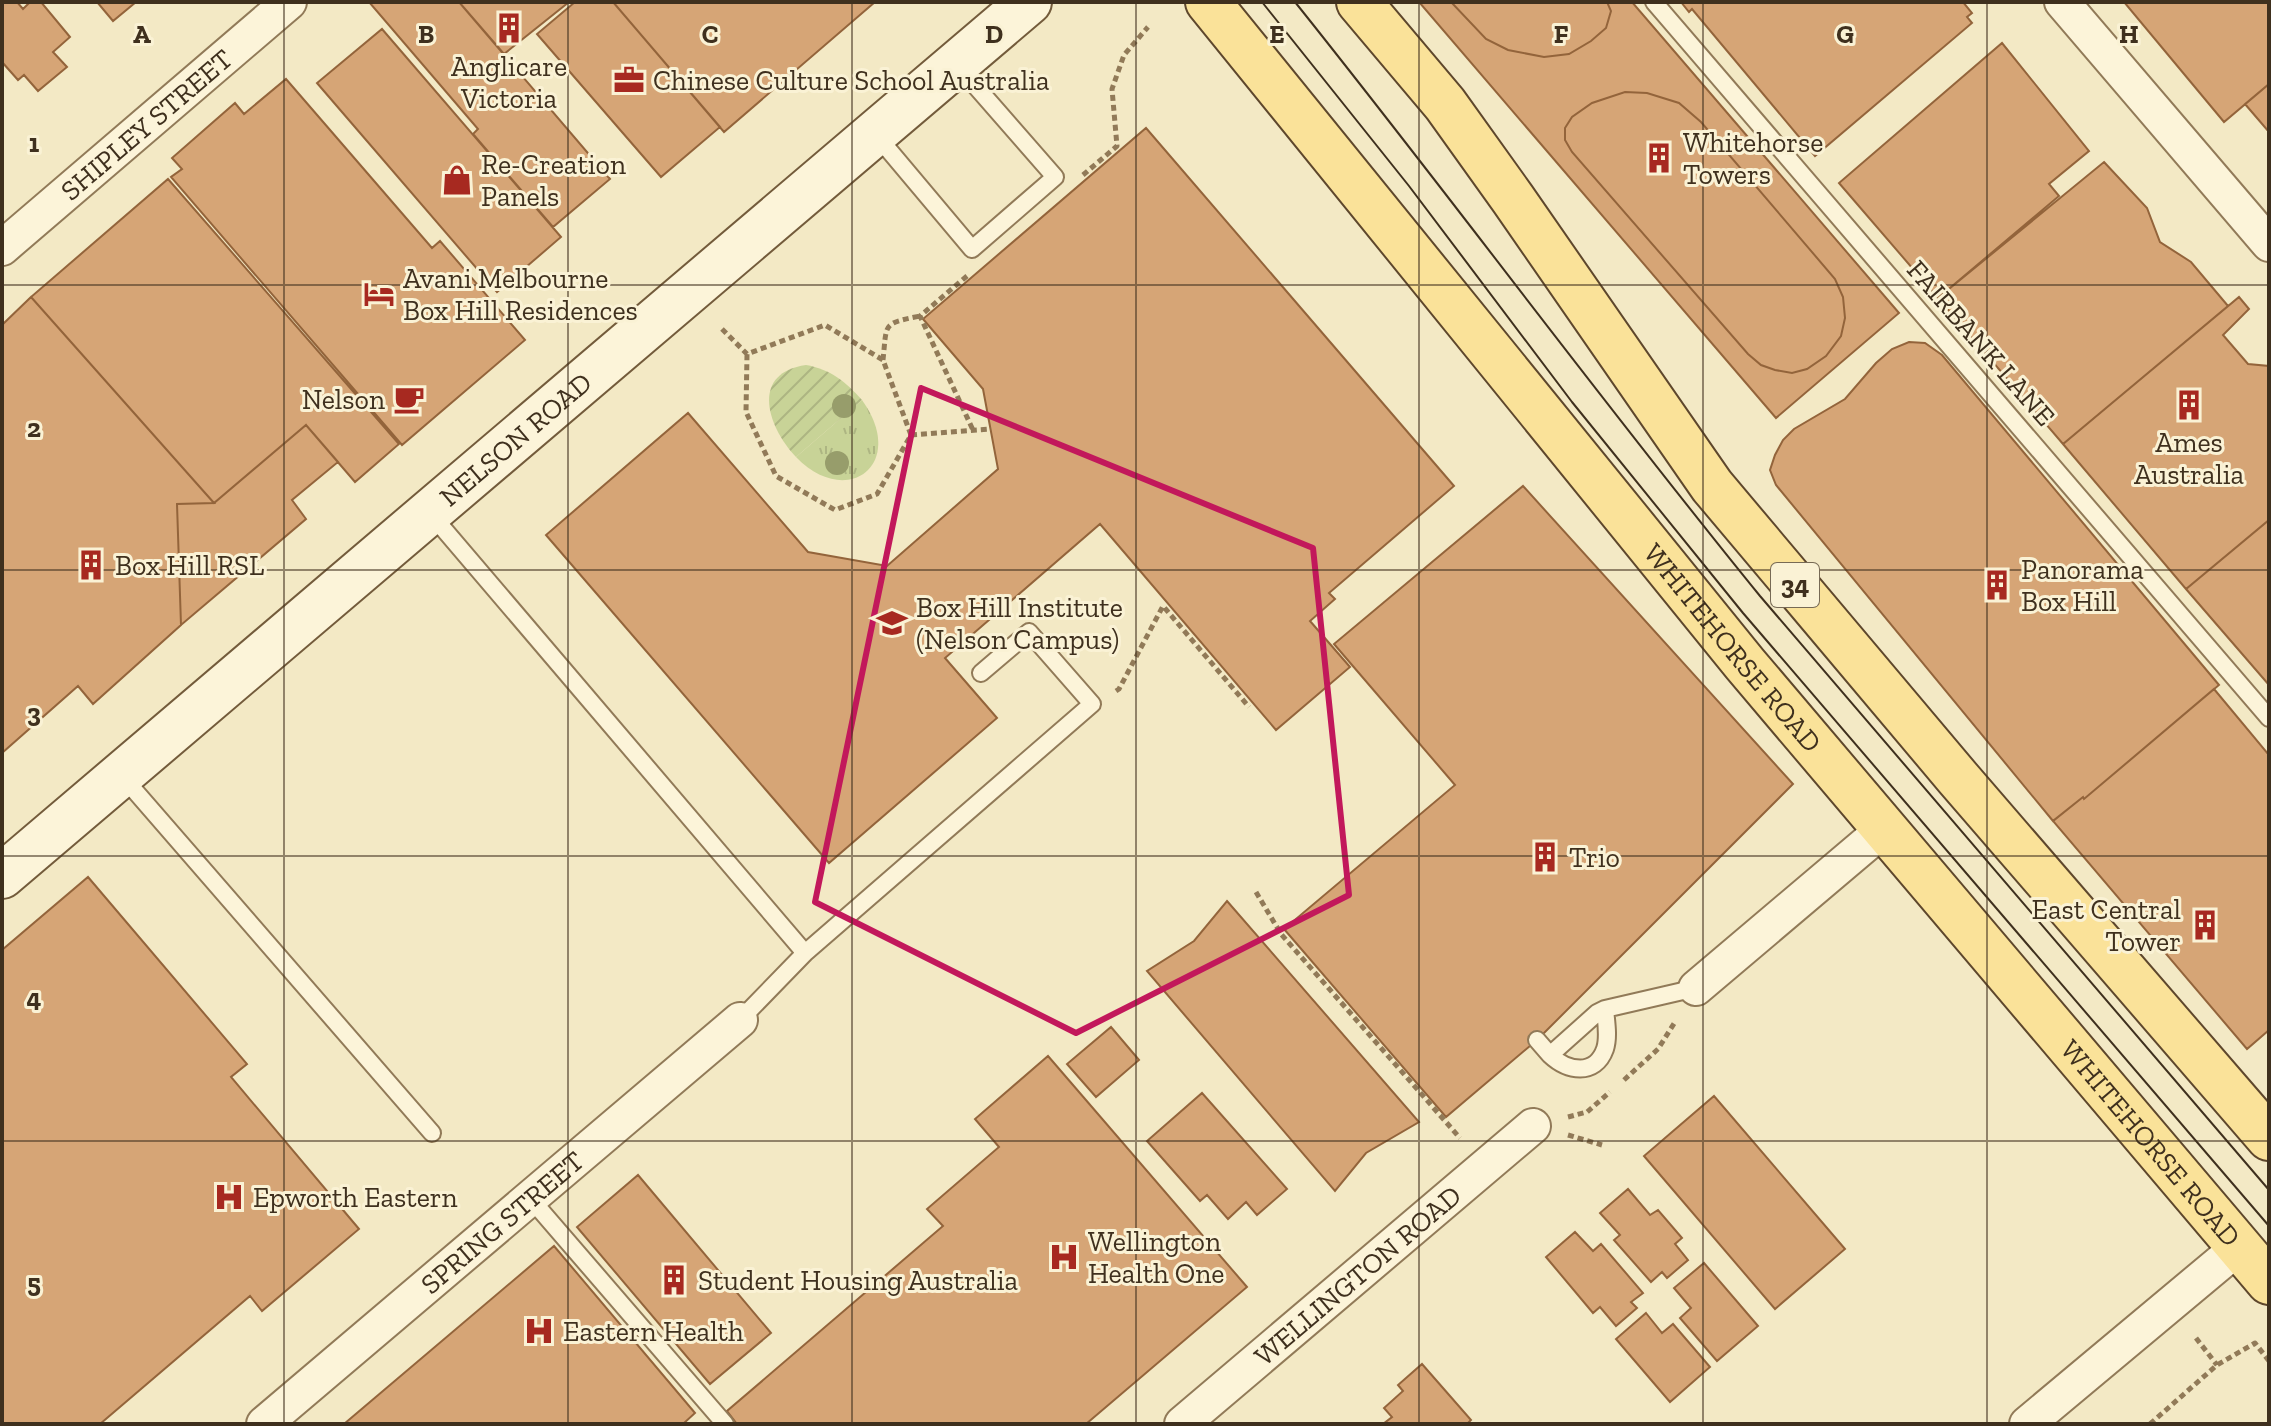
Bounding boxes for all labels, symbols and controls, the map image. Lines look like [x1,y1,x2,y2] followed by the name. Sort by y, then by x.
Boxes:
[492,11,526,45] building icon: Anglicare Victoria
[133,18,151,50] text: A
[418,18,434,50] text: B
[702,18,718,50] text: C
[985,18,1003,50] text: D
[1269,18,1285,50] text: E
[1554,18,1569,50] text: F
[1836,18,1854,50] text: G
[2119,18,2139,50] text: H
[54,42,239,207] street label: SHIPLEY STREET
[451,50,567,115] place label: Anglicare Victoria
[612,63,646,97] office icon: Chinese Culture School Australia
[653,64,1050,97] place label: Chinese Culture School Australia
[1683,126,1823,191] place label: Whitehorse Towers
[29,127,40,159] text: 1
[1642,141,1676,175] building icon: Whitehorse Towers
[481,148,626,213] place label: Re-Creation Panels
[440,163,474,197] shop icon: Re-Creation Panels
[1900,254,2062,432] street label: FAIRBANK LANE
[403,262,638,327] place label: Avani Melbourne Box Hill Residences
[362,277,396,311] hotel icon: Avani Melbourne Box Hill Residences
[433,365,598,513] street label: NELSON ROAD
[392,382,426,416] cafe icon: Nelson
[302,383,385,416] place label: Nelson
[2172,388,2206,422] building icon: Ames Australia
[27,412,41,444] text: 2
[2134,426,2245,491] place label: Ames Australia
[1637,537,1829,759] street label: WHITEHORSE ROAD
[74,548,108,582] building icon: Box Hill RSL
[115,549,264,582] place label: Box Hill RSL
[2021,553,2144,618] place label: Panorama Box Hill
[1771,563,1819,607] road number: 34
[1980,568,2014,602] building icon: Panorama Box Hill
[916,591,1123,656] place label: Box Hill Institute (Nelson Campus)
[875,606,909,640] school or university icon: Box Hill Institute (Nelson Campus)
[27,697,41,729] text: 3
[1528,840,1562,874] building icon: Trio
[1569,841,1620,874] place label: Trio
[2032,893,2181,958] place label: East Central Tower
[2188,908,2222,942] building icon: East Central Tower
[27,982,42,1014] text: 4
[2054,1033,2248,1253] street label: WHITEHORSE ROAD
[414,1144,590,1300] street label: SPRING STREET
[1247,1178,1467,1372] street label: WELLINGTON ROAD
[212,1180,246,1214] hospital icon: Epworth Eastern
[253,1181,458,1214] place label: Epworth Eastern
[1088,1225,1224,1290] place label: Wellington Health One
[1047,1240,1081,1274] hospital icon: Wellington Health One
[657,1263,691,1297] building icon: Student Housing Australia
[698,1264,1019,1297] place label: Student Housing Australia
[27,1267,41,1299] text: 5
[522,1314,556,1348] hospital icon: Eastern Health
[563,1315,744,1348] place label: Eastern Health

